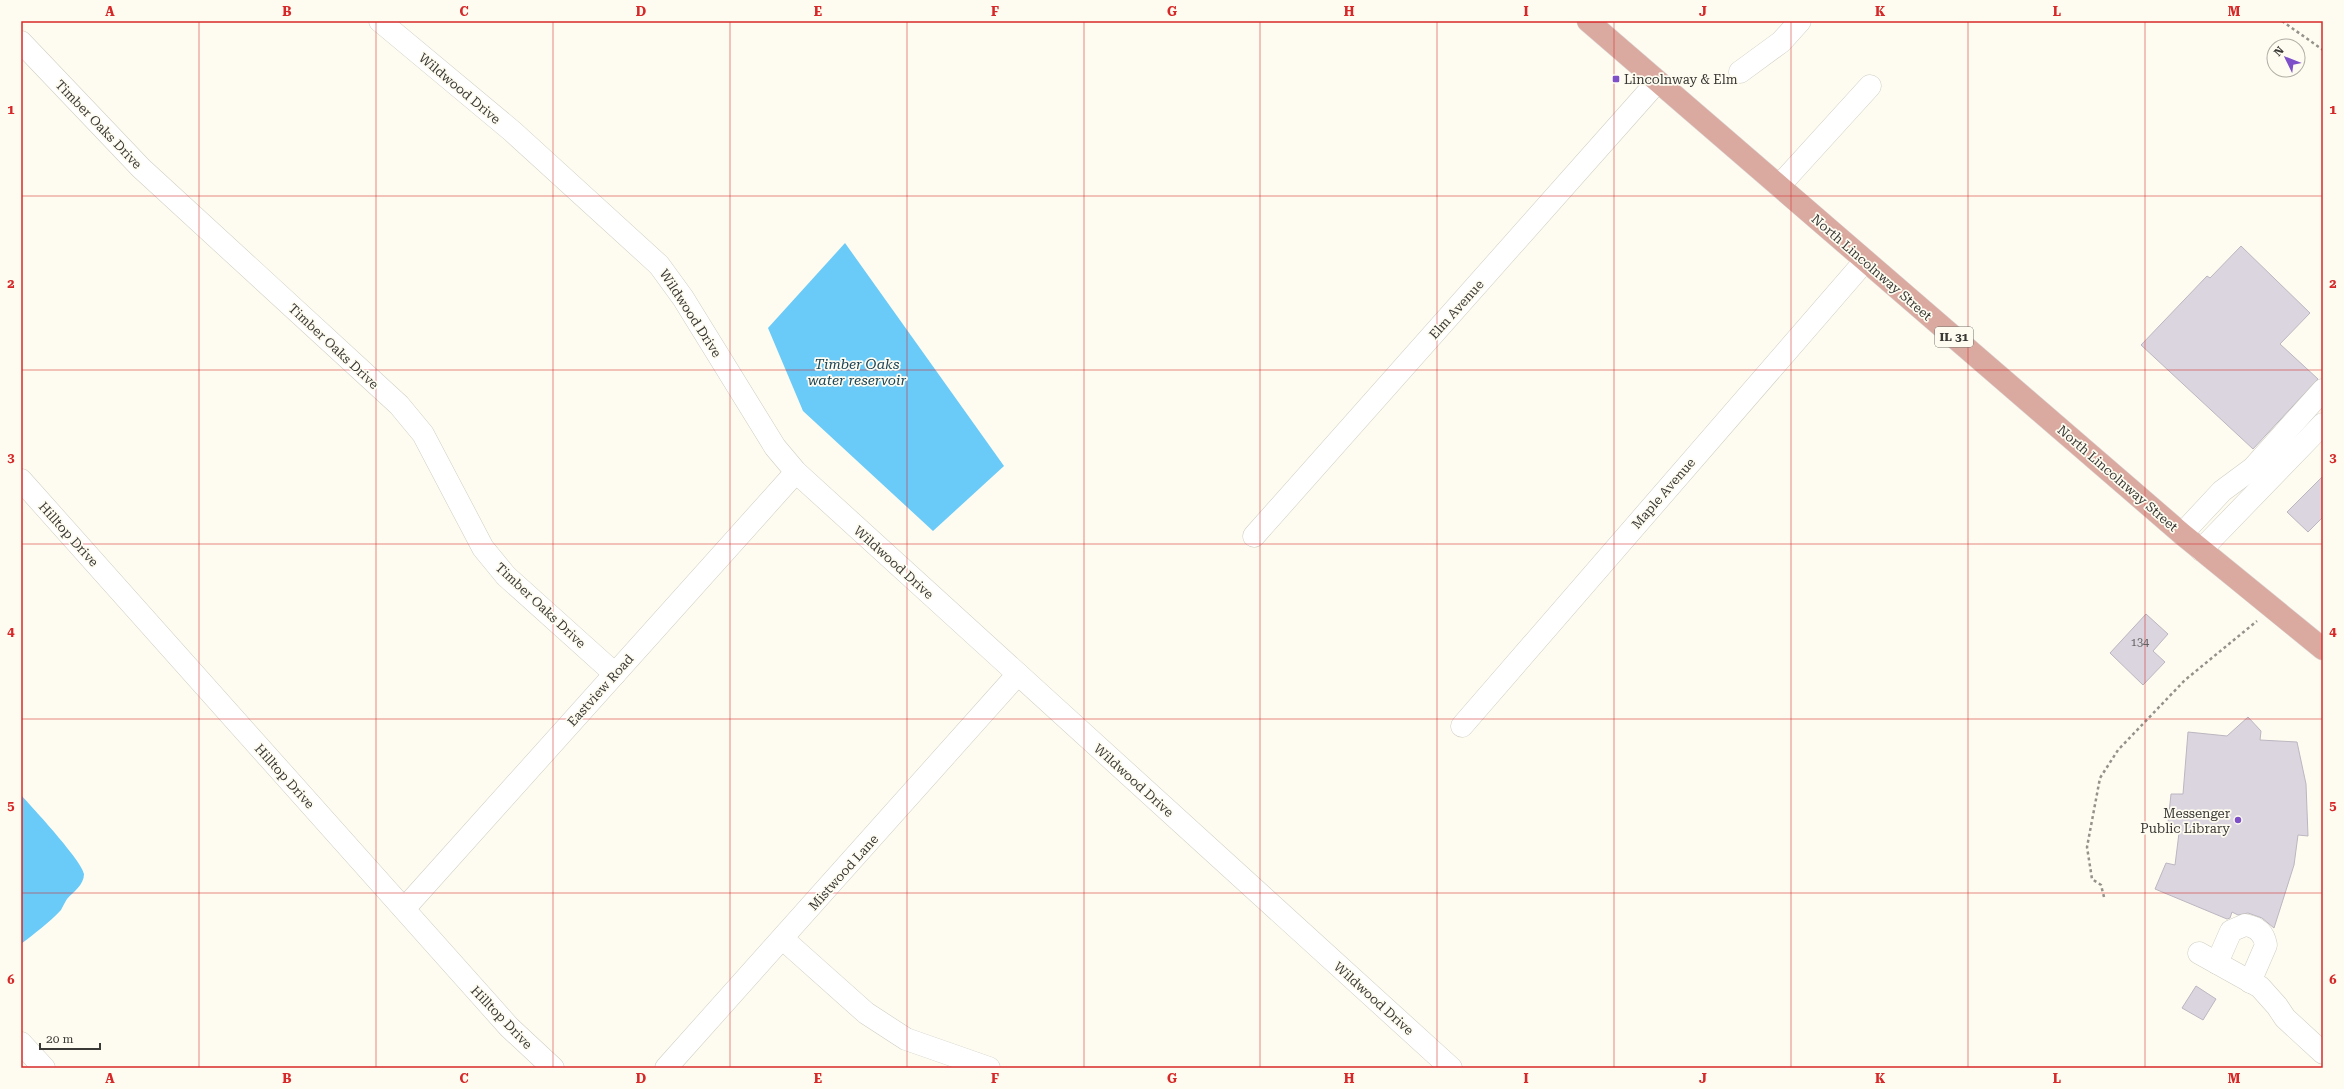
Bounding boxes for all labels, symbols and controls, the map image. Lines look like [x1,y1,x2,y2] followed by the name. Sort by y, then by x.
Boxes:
[105,4,115,19] text: A
[282,4,292,19] text: B
[459,4,469,19] text: C
[636,4,646,19] text: D
[814,4,822,19] text: E
[991,4,999,19] text: F
[1167,4,1177,19] text: G
[1344,4,1355,19] text: H
[1523,4,1529,19] text: I
[1699,4,1707,19] text: J
[1875,4,1886,19] text: K
[2053,4,2061,19] text: L
[2228,4,2241,19] text: M
[2266,38,2306,78] north arrow
[2271,44,2287,59] text: N
[416,50,503,127] street label: Wildwood Drive
[1624,72,1738,87] place label: Lincolnway & Elm
[1611,74,1621,84] marker: Lincolnway & Elm
[52,77,145,172] street label: Timber Oaks Drive
[7,102,15,117] text: 1
[2329,102,2337,117] text: 1
[1809,211,1935,324] street label: North Lincolnway Street
[657,267,725,360] street label: Wildwood Drive
[7,276,15,291] text: 2
[2329,276,2337,291] text: 2
[1426,277,1487,342] street label: Elm Avenue
[286,301,382,392] street label: Timber Oaks Drive
[1935,327,1973,347] road number: IL 31
[808,356,906,388] water label: Timber Oaks water reservoir
[2055,422,2181,535] street label: North Lincolnway Street
[7,450,15,465] text: 3
[2329,450,2337,465] text: 3
[1629,455,1698,532] street label: Maple Avenue
[36,499,101,570] street label: Hilltop Drive
[851,523,936,602] street label: Wildwood Drive
[493,560,589,651] street label: Timber Oaks Drive
[7,624,15,639] text: 4
[2329,624,2337,639] text: 4
[2131,636,2150,649] house number: 134
[564,651,637,729] street label: Eastview Road
[252,741,317,812] street label: Hilltop Drive
[1091,741,1176,820] street label: Wildwood Drive
[7,798,15,813] text: 5
[2329,798,2337,813] text: 5
[2140,806,2231,836] place label: Messenger Public Library
[2233,815,2243,825] marker: Messenger Public Library
[805,831,881,913] street label: Mistwood Lane
[1331,959,1416,1038] street label: Wildwood Drive
[7,972,15,987] text: 6
[2329,972,2337,987] text: 6
[468,983,535,1052] street label: Hilltop Drive
[40,1025,100,1051] scale bar
[46,1032,73,1046] text: 20 m
[105,1071,115,1086] text: A
[282,1071,292,1086] text: B
[459,1071,469,1086] text: C
[636,1071,646,1086] text: D
[814,1071,822,1086] text: E
[991,1071,999,1086] text: F
[1167,1071,1177,1086] text: G
[1344,1071,1355,1086] text: H
[1523,1071,1529,1086] text: I
[1699,1071,1707,1086] text: J
[1875,1071,1886,1086] text: K
[2053,1071,2061,1086] text: L
[2228,1071,2241,1086] text: M

